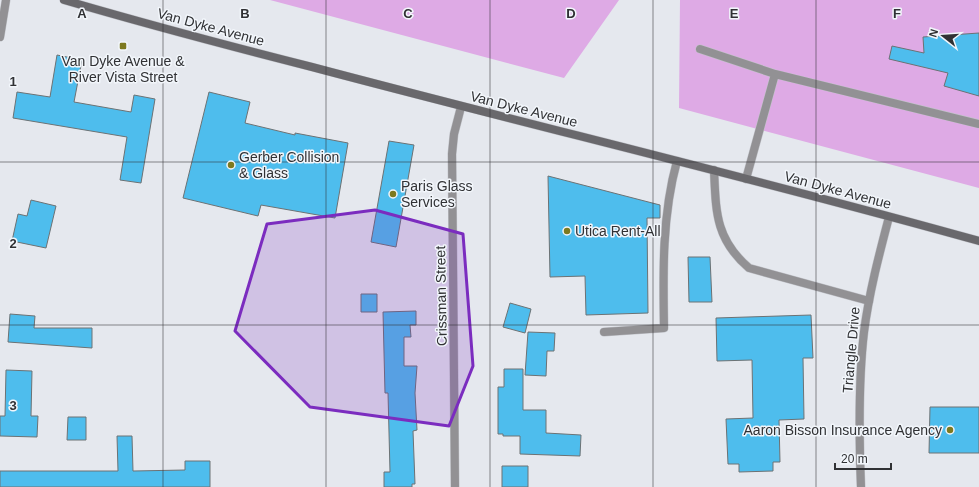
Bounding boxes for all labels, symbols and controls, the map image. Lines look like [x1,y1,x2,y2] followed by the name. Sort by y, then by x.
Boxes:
[156,5,266,49] street label: Van Dyke Avenue
[77,6,87,21] text: A
[240,6,250,21] text: B
[403,6,413,21] text: C
[566,6,576,21] text: D
[730,6,739,21] text: E
[893,6,901,21] text: F
[923,16,963,56] north arrow
[927,27,940,39] text: N
[118,41,128,51] marker: Van Dyke Avenue & River Vista Street
[61,53,185,85] place label: Van Dyke Avenue & River Vista Street
[9,74,17,89] text: 1
[469,88,580,130] street label: Van Dyke Avenue
[239,149,339,181] place label: Gerber Collision & Glass
[226,160,236,170] marker: Gerber Collision & Glass
[783,168,893,212] street label: Van Dyke Avenue
[401,178,473,210] place label: Paris Glass Services
[388,189,398,199] marker: Paris Glass Services
[575,223,661,239] place label: Utica Rent-All
[562,226,572,236] marker: Utica Rent-All
[9,236,17,251] text: 2
[432,246,450,346] street label: Crissman Street
[839,306,863,394] street label: Triangle Drive
[9,398,17,413] text: 3
[744,422,942,438] place label: Aaron Bisson Insurance Agency
[945,425,955,435] marker: Aaron Bisson Insurance Agency
[835,445,891,471] scale bar
[841,452,868,466] text: 20 m

